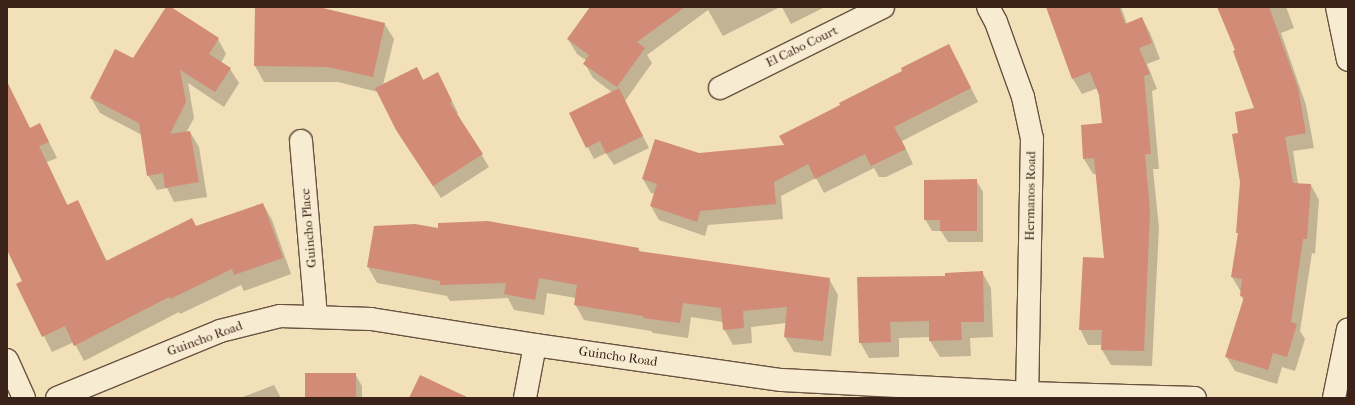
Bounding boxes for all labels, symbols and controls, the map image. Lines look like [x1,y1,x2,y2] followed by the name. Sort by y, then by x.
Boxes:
[763,23,841,71] street label: El Cabo Court
[1022,151,1040,241] street label: Hermanos Road
[298,188,320,268] street label: Guincho Place
[165,318,245,360] street label: Guincho Road
[578,344,658,370] street label: Guincho Road

